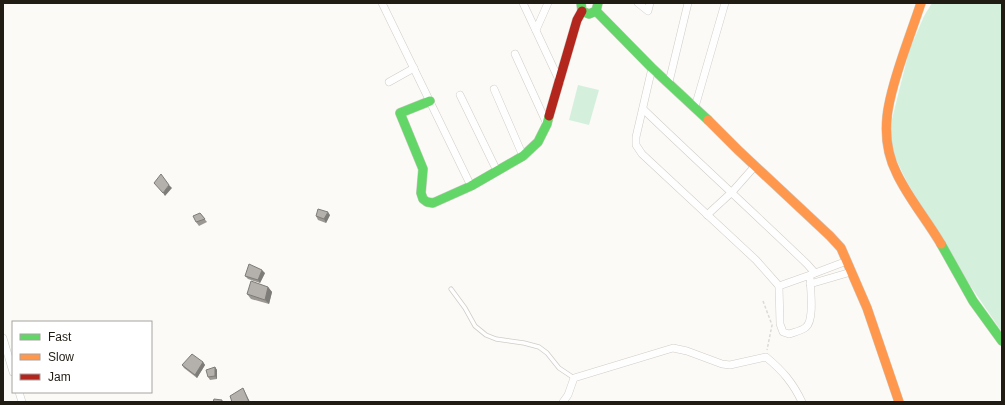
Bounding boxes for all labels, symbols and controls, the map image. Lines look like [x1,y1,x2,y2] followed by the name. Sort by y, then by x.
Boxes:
[12,321,152,393] legend
[48,330,72,344] text: Fast
[48,350,74,364] text: Slow
[48,370,71,384] text: Jam

